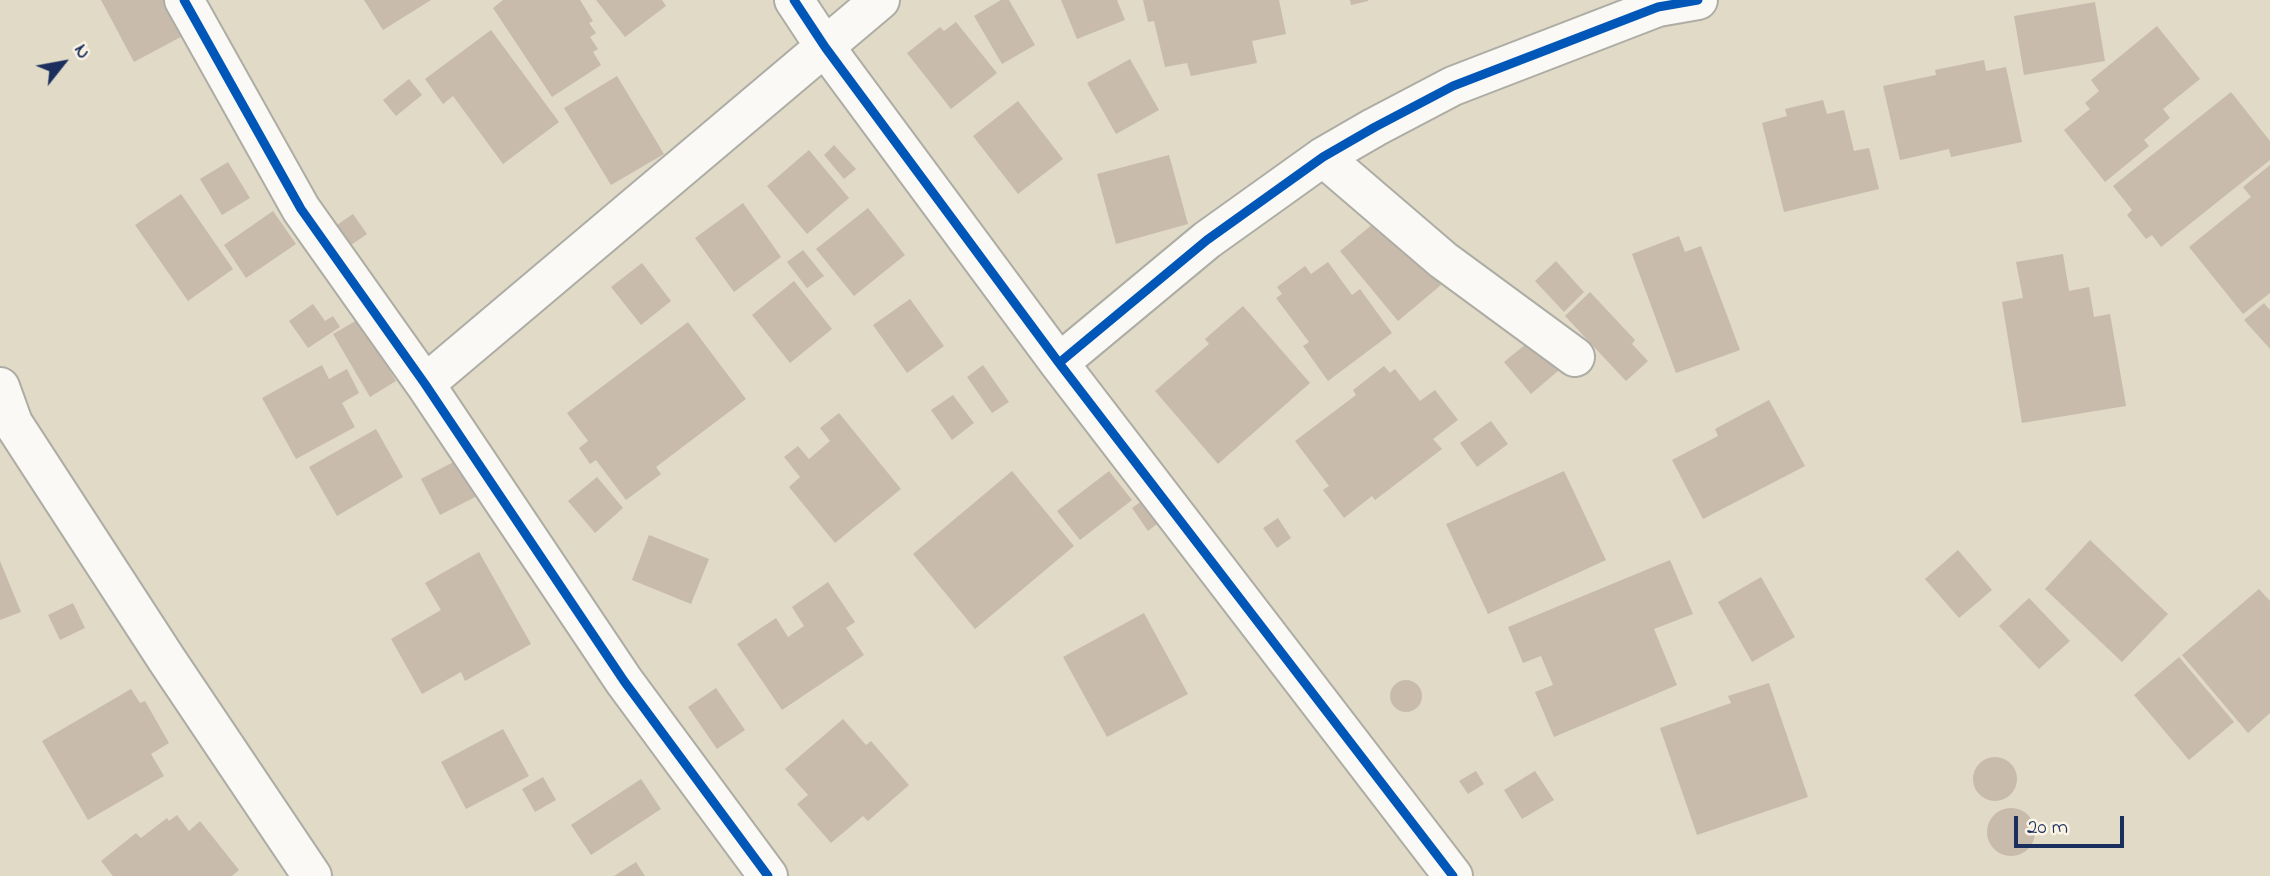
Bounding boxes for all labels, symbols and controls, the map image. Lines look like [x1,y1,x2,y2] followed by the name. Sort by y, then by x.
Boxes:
[28,28,98,98] north arrow
[67,39,96,64] text: N
[2018,802,2128,846] scale bar
[2027,813,2068,843] text: 20 m

